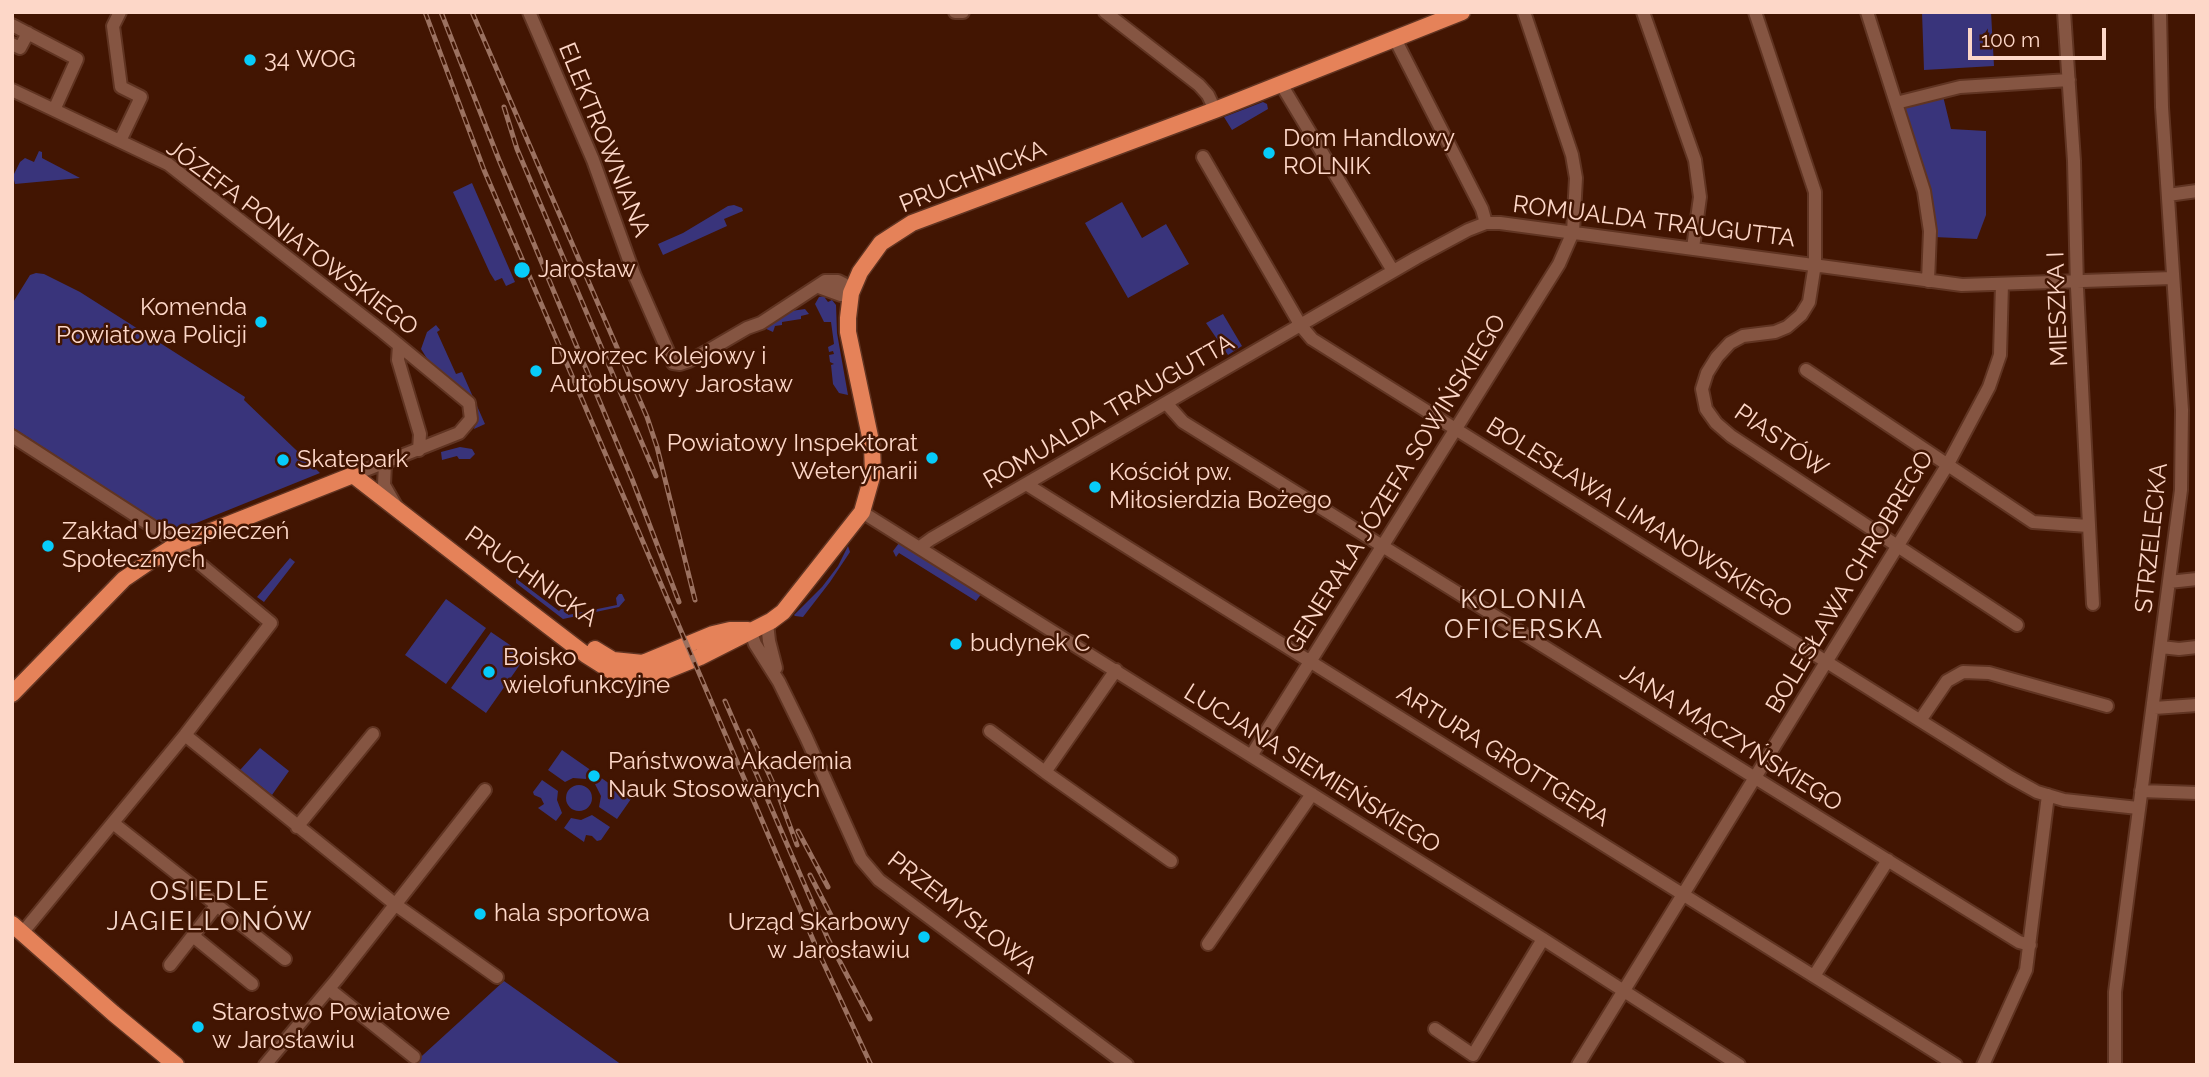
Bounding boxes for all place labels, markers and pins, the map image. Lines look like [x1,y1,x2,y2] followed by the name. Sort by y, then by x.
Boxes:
[264,46,356,74] place label: 34 WOG
[242,52,258,68] marker: 34 WOG
[1283,125,1455,181] place label: Dom Handlowy ROLNIK
[1261,145,1277,161] marker: Dom Handlowy ROLNIK
[538,256,636,284] place label: Jarosław
[512,260,532,280] marker: Jarosław
[56,294,247,350] place label: Komenda Powiatowa Policji
[253,314,269,330] marker: Komenda Powiatowa Policji
[550,343,793,399] place label: Dworzec Kolejowy i Autobusowy Jarosław
[528,363,544,379] marker: Dworzec Kolejowy i Autobusowy Jarosław
[667,430,918,486] place label: Powiatowy Inspektorat Weterynarii
[297,446,408,474] place label: Skatepark
[924,450,940,466] marker: Powiatowy Inspektorat Weterynarii
[275,452,291,468] marker: Skatepark
[1109,459,1331,515] place label: Kościół pw. Miłosierdzia Bożego
[1087,479,1103,495] marker: Kościół pw. Miłosierdzia Bożego
[62,518,289,574] place label: Zakład Ubezpieczeń Społecznych
[40,538,56,554] marker: Zakład Ubezpieczeń Społecznych
[970,630,1090,658] place label: budynek C
[948,636,964,652] marker: budynek C
[503,644,670,700] place label: Boisko wielofunkcyjne
[481,664,497,680] marker: Boisko wielofunkcyjne
[608,748,852,804] place label: Państwowa Akademia Nauk Stosowanych
[586,768,602,784] marker: Państwowa Akademia Nauk Stosowanych
[494,900,650,928] place label: hala sportowa
[472,906,488,922] marker: hala sportowa
[728,909,910,965] place label: Urząd Skarbowy w Jarosławiu
[916,929,932,945] marker: Urząd Skarbowy w Jarosławiu
[212,999,450,1055] place label: Starostwo Powiatowe w Jarosławiu
[190,1019,206,1035] marker: Starostwo Powiatowe w Jarosławiu

